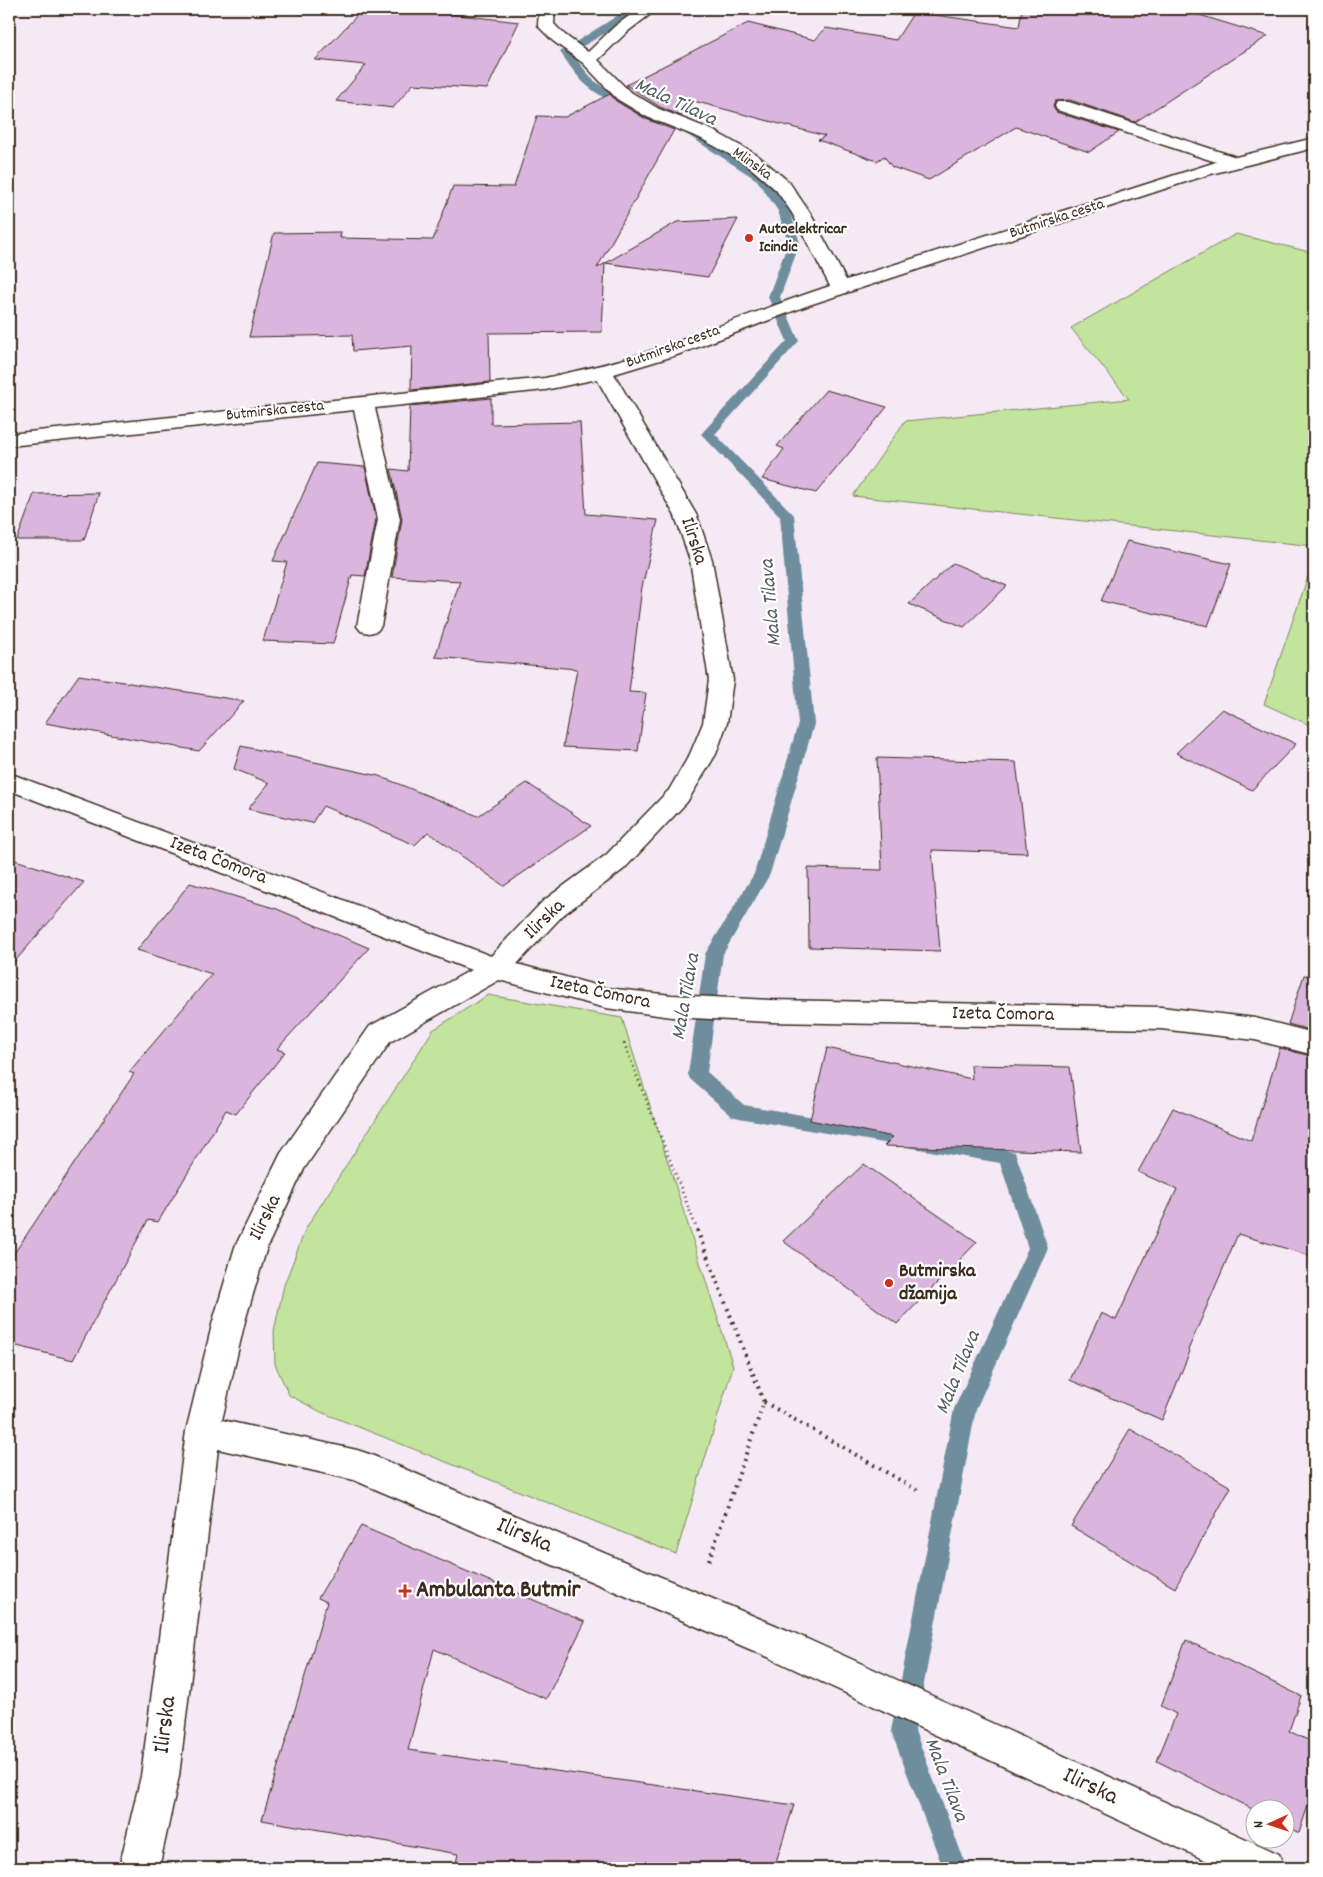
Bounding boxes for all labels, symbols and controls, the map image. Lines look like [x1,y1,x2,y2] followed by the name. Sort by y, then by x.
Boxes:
[629,71,722,136] water label: Mala Tilava
[727,142,777,187] street label: Mlinska
[1007,193,1108,245] street label: Butmirska cesta
[759,218,848,259] place label: Autoelektricar Icindic
[743,232,755,244] marker: Autoelektricar Icindic
[623,319,724,375] street label: Butmirska cesta
[225,394,326,428] street label: Butmirska cesta
[672,514,714,569] street label: Ilirska
[753,557,791,648] water label: Mala Tilava
[165,830,271,893] street label: Izeta Čomora
[518,893,572,947] street label: Ilirska
[665,950,710,1043] water label: Mala Tilava
[547,969,653,1017] street label: Izeta Čomora
[952,1000,1055,1030] street label: Izeta Čomora
[243,1190,289,1246] street label: Ilirska
[899,1258,976,1309] place label: Butmirska džamija
[883,1277,895,1289] marker: Butmirska džamija
[929,1326,990,1419] water label: Mala Tilava
[491,1509,558,1563] street label: Ilirska
[416,1574,581,1608] place label: Ambulanta Butmir
[398,1584,412,1598] marker: Ambulanta Butmir
[146,1694,186,1756] street label: Ilirska
[915,1734,975,1827] water label: Mala Tilava
[1057,1759,1124,1815] street label: Ilirska
[1246,1800,1296,1850] north arrow
[1249,1821,1269,1829] text: N

